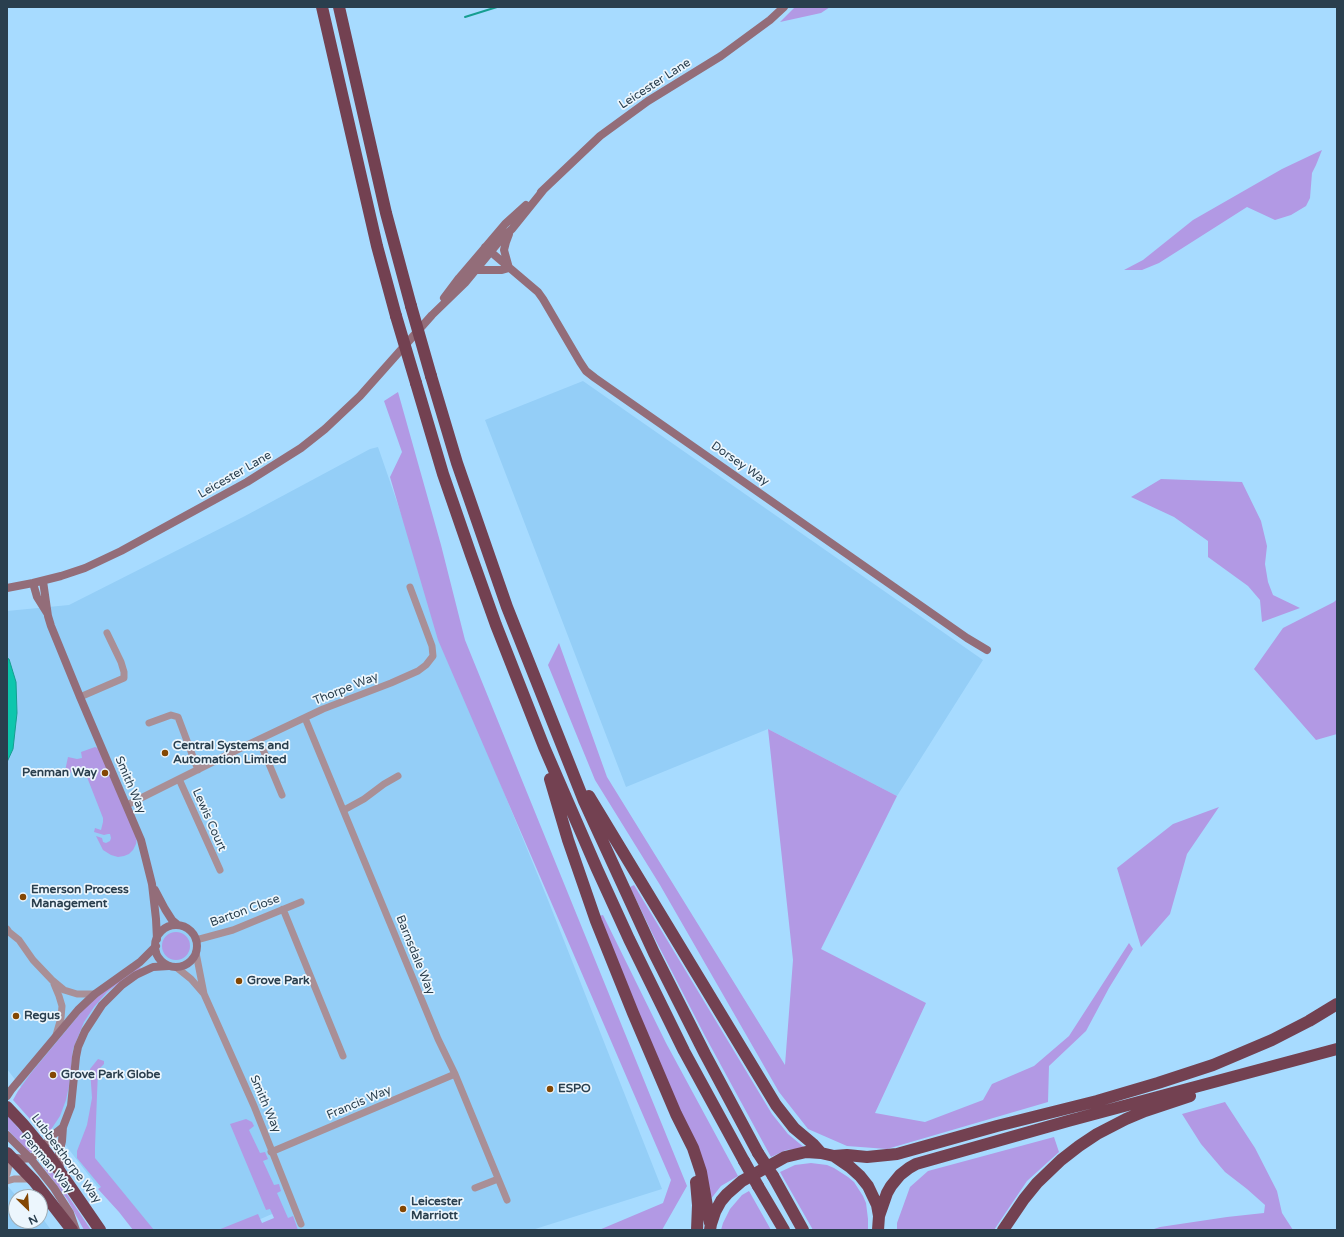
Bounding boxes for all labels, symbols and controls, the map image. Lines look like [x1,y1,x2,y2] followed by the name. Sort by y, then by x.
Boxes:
[617,56,693,112] street label: Leicester Lane
[708,439,772,489] street label: Dorsey Way
[196,448,274,502] street label: Leicester Lane
[311,669,381,709] street label: Thorpe Way
[173,739,289,767] place label: Central Systems and Automation Limited
[160,748,170,758] marker: Central Systems and Automation Limited
[111,754,149,816] street label: Smith Way
[22,766,97,780] place label: Penman Way
[100,768,110,778] marker: Penman Way
[189,786,229,854] street label: Lewis Court
[31,883,129,911] place label: Emerson Process Management
[18,892,28,902] marker: Emerson Process Management
[208,892,282,930] street label: Barton Close
[392,913,438,997] street label: Barnsdale Way
[247,974,310,988] place label: Grove Park
[234,976,244,986] marker: Grove Park
[24,1009,60,1023] place label: Regus
[11,1011,21,1021] marker: Regus
[61,1068,160,1082] place label: Grove Park Globe
[48,1070,58,1080] marker: Grove Park Globe
[246,1073,284,1135] street label: Smith Way
[558,1082,591,1096] place label: ESPO
[325,1083,393,1123] street label: Francis Way
[545,1084,555,1094] marker: ESPO
[28,1112,104,1206] street label: Lubbesthorpe Way
[17,1130,77,1196] street label: Penman Way
[8,1189,48,1229] north arrow
[411,1195,462,1223] place label: Leicester Marriott
[398,1204,408,1214] marker: Leicester Marriott
[26,1212,40,1227] text: N

